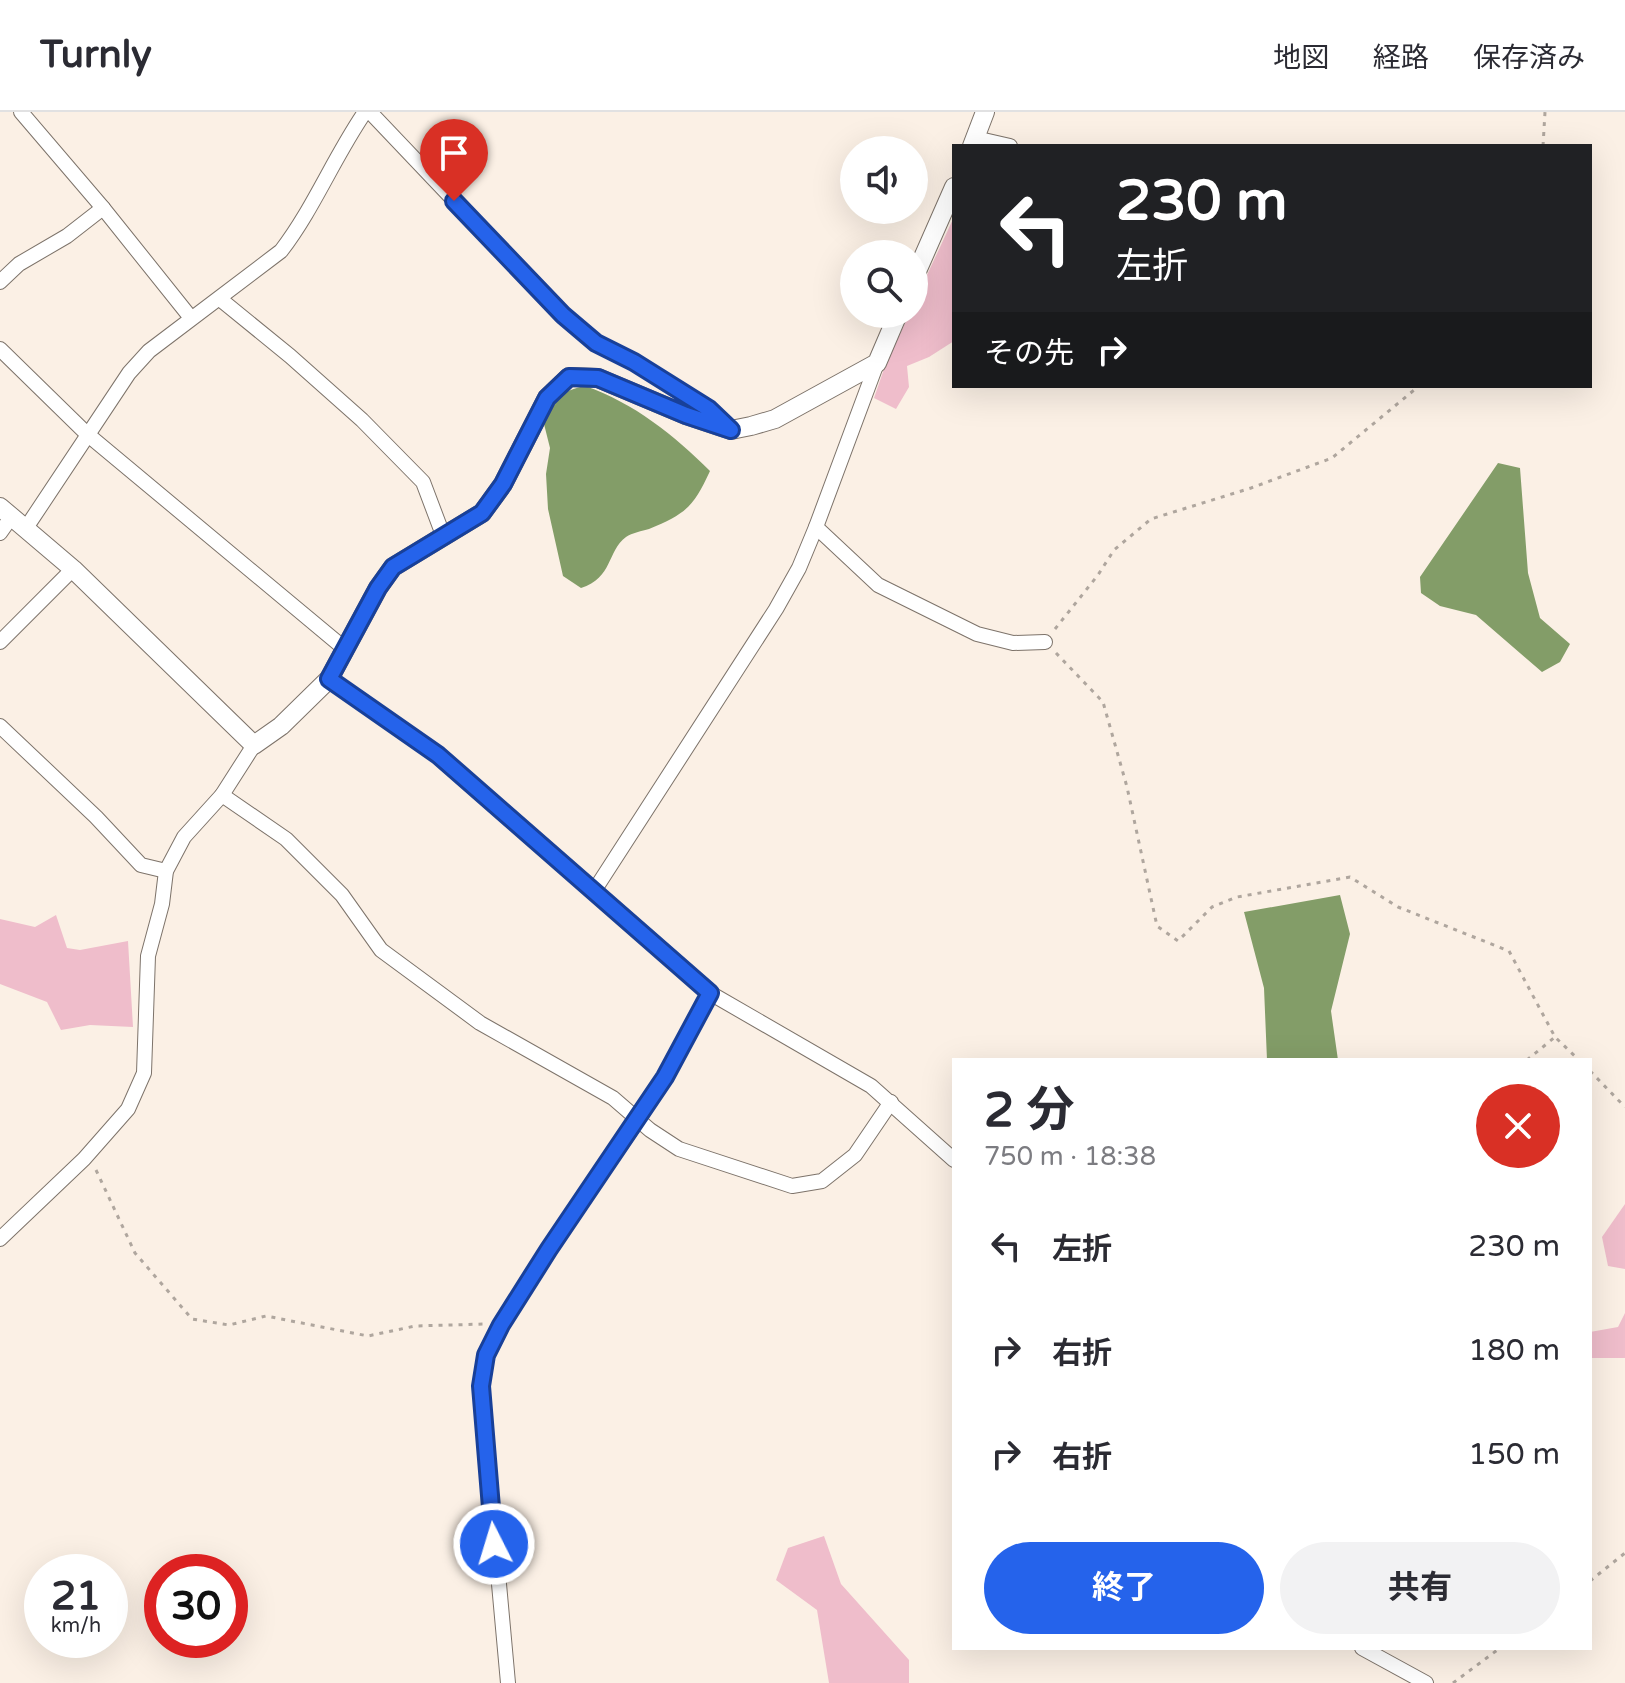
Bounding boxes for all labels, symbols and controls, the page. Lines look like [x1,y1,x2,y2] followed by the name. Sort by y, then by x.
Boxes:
[40,32,152,78] text: Turnly
[1273,41,1329,75] text: 地図
[1373,41,1429,75] text: 経路
[1473,41,1585,75] text: 保存済み
[420,119,488,201] pin
[432,131,476,175] icon: arrive
[840,136,928,328] map controls
[840,136,928,224] button: sound
[1116,168,1287,235] text: 230 m
[984,176,1088,280] icon: left
[840,240,928,328] button: search
[1116,245,1188,288] text: 左折
[1090,328,1134,372] icon: right
[984,335,1074,372] text: その先
[984,1082,1075,1140] text: 2 分
[1476,1084,1560,1168] button: close
[984,1141,1156,1172] text: 750 m · 18:38
[984,1224,1028,1268] icon: left
[1468,1228,1560,1265] text: 230 m
[1052,1231,1112,1268] text: 左折
[984,1328,1028,1372] icon: right
[1468,1332,1560,1369] text: 180 m
[1052,1335,1112,1372] text: 右折
[984,1432,1028,1476] icon: right
[1468,1436,1560,1473] text: 150 m
[1052,1439,1112,1476] text: 右折
[452,1502,536,1586] position arrow
[984,1542,1264,1634] button: 終了
[1280,1542,1560,1634] button: 共有
[144,1554,248,1658] speed limit sign: 30
[51,1572,101,1620] text: 21
[51,1614,101,1638] text: km/h

